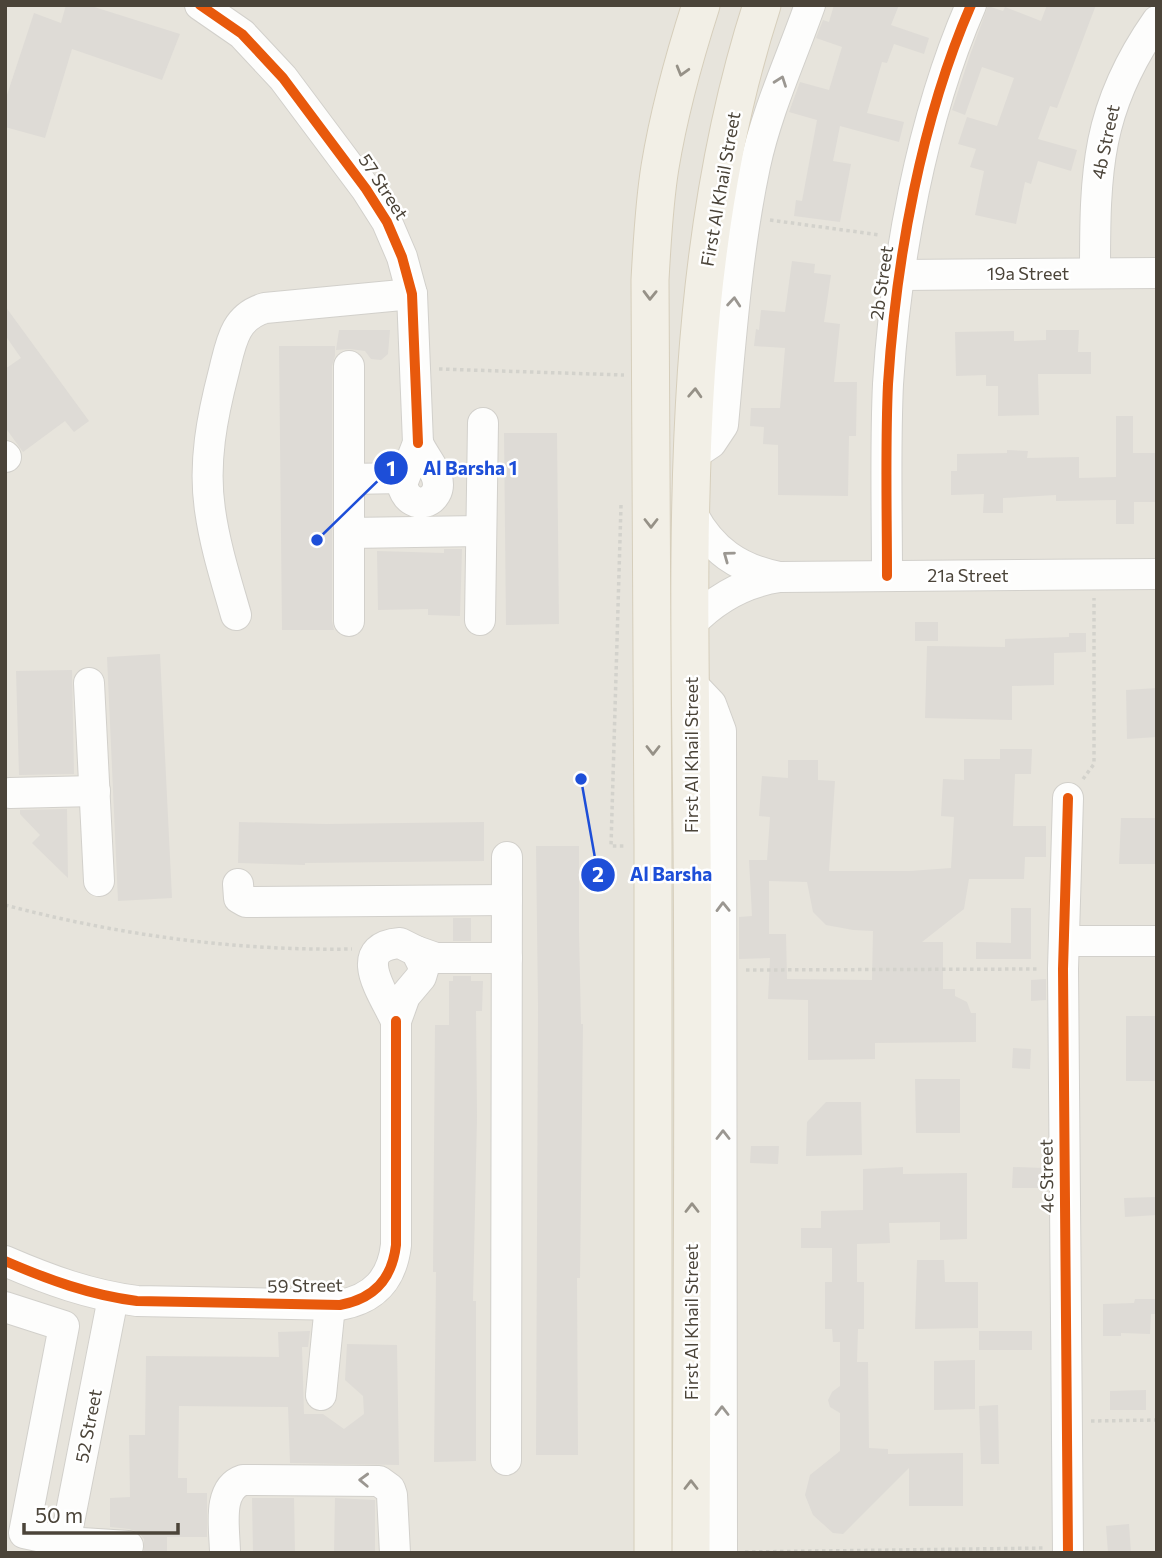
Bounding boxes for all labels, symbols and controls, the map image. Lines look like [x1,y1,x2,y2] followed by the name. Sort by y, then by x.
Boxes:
[676,65,690,77] one-way arrow
[773,75,787,87] one-way arrow
[1086,102,1124,181] street label: 4b Street
[696,110,744,268] street label: First Al Khail Street
[354,149,413,224] street label: 57 Street
[865,244,897,322] street label: 2b Street
[987,262,1069,284] street label: 19a Street
[642,290,658,301] one-way arrow
[726,297,741,308] one-way arrow
[687,387,702,398] one-way arrow
[373,448,531,488] callout: Al Barsha 1
[386,455,396,480] text: 1
[423,456,517,479] text: Al Barsha 1
[643,518,659,528] one-way arrow
[723,552,736,564] one-way arrow
[927,564,1009,586] street label: 21a Street
[680,677,702,833] street label: First Al Khail Street
[645,745,661,756] one-way arrow
[581,855,726,895] callout: Al Barsha
[592,861,604,886] text: 2
[630,862,712,885] text: Al Barsha
[715,901,730,912] one-way arrow
[715,1129,731,1139] one-way arrow
[1034,1139,1058,1213] street label: 4c Street
[684,1202,700,1213] one-way arrow
[680,1244,702,1400] street label: First Al Khail Street
[267,1273,343,1297] street label: 59 Street
[70,1387,106,1465] street label: 52 Street
[714,1405,730,1416] one-way arrow
[358,1473,369,1488] one-way arrow
[684,1479,699,1490] one-way arrow
[24,1492,178,1536] scale bar
[35,1502,83,1527] text: 50 m

